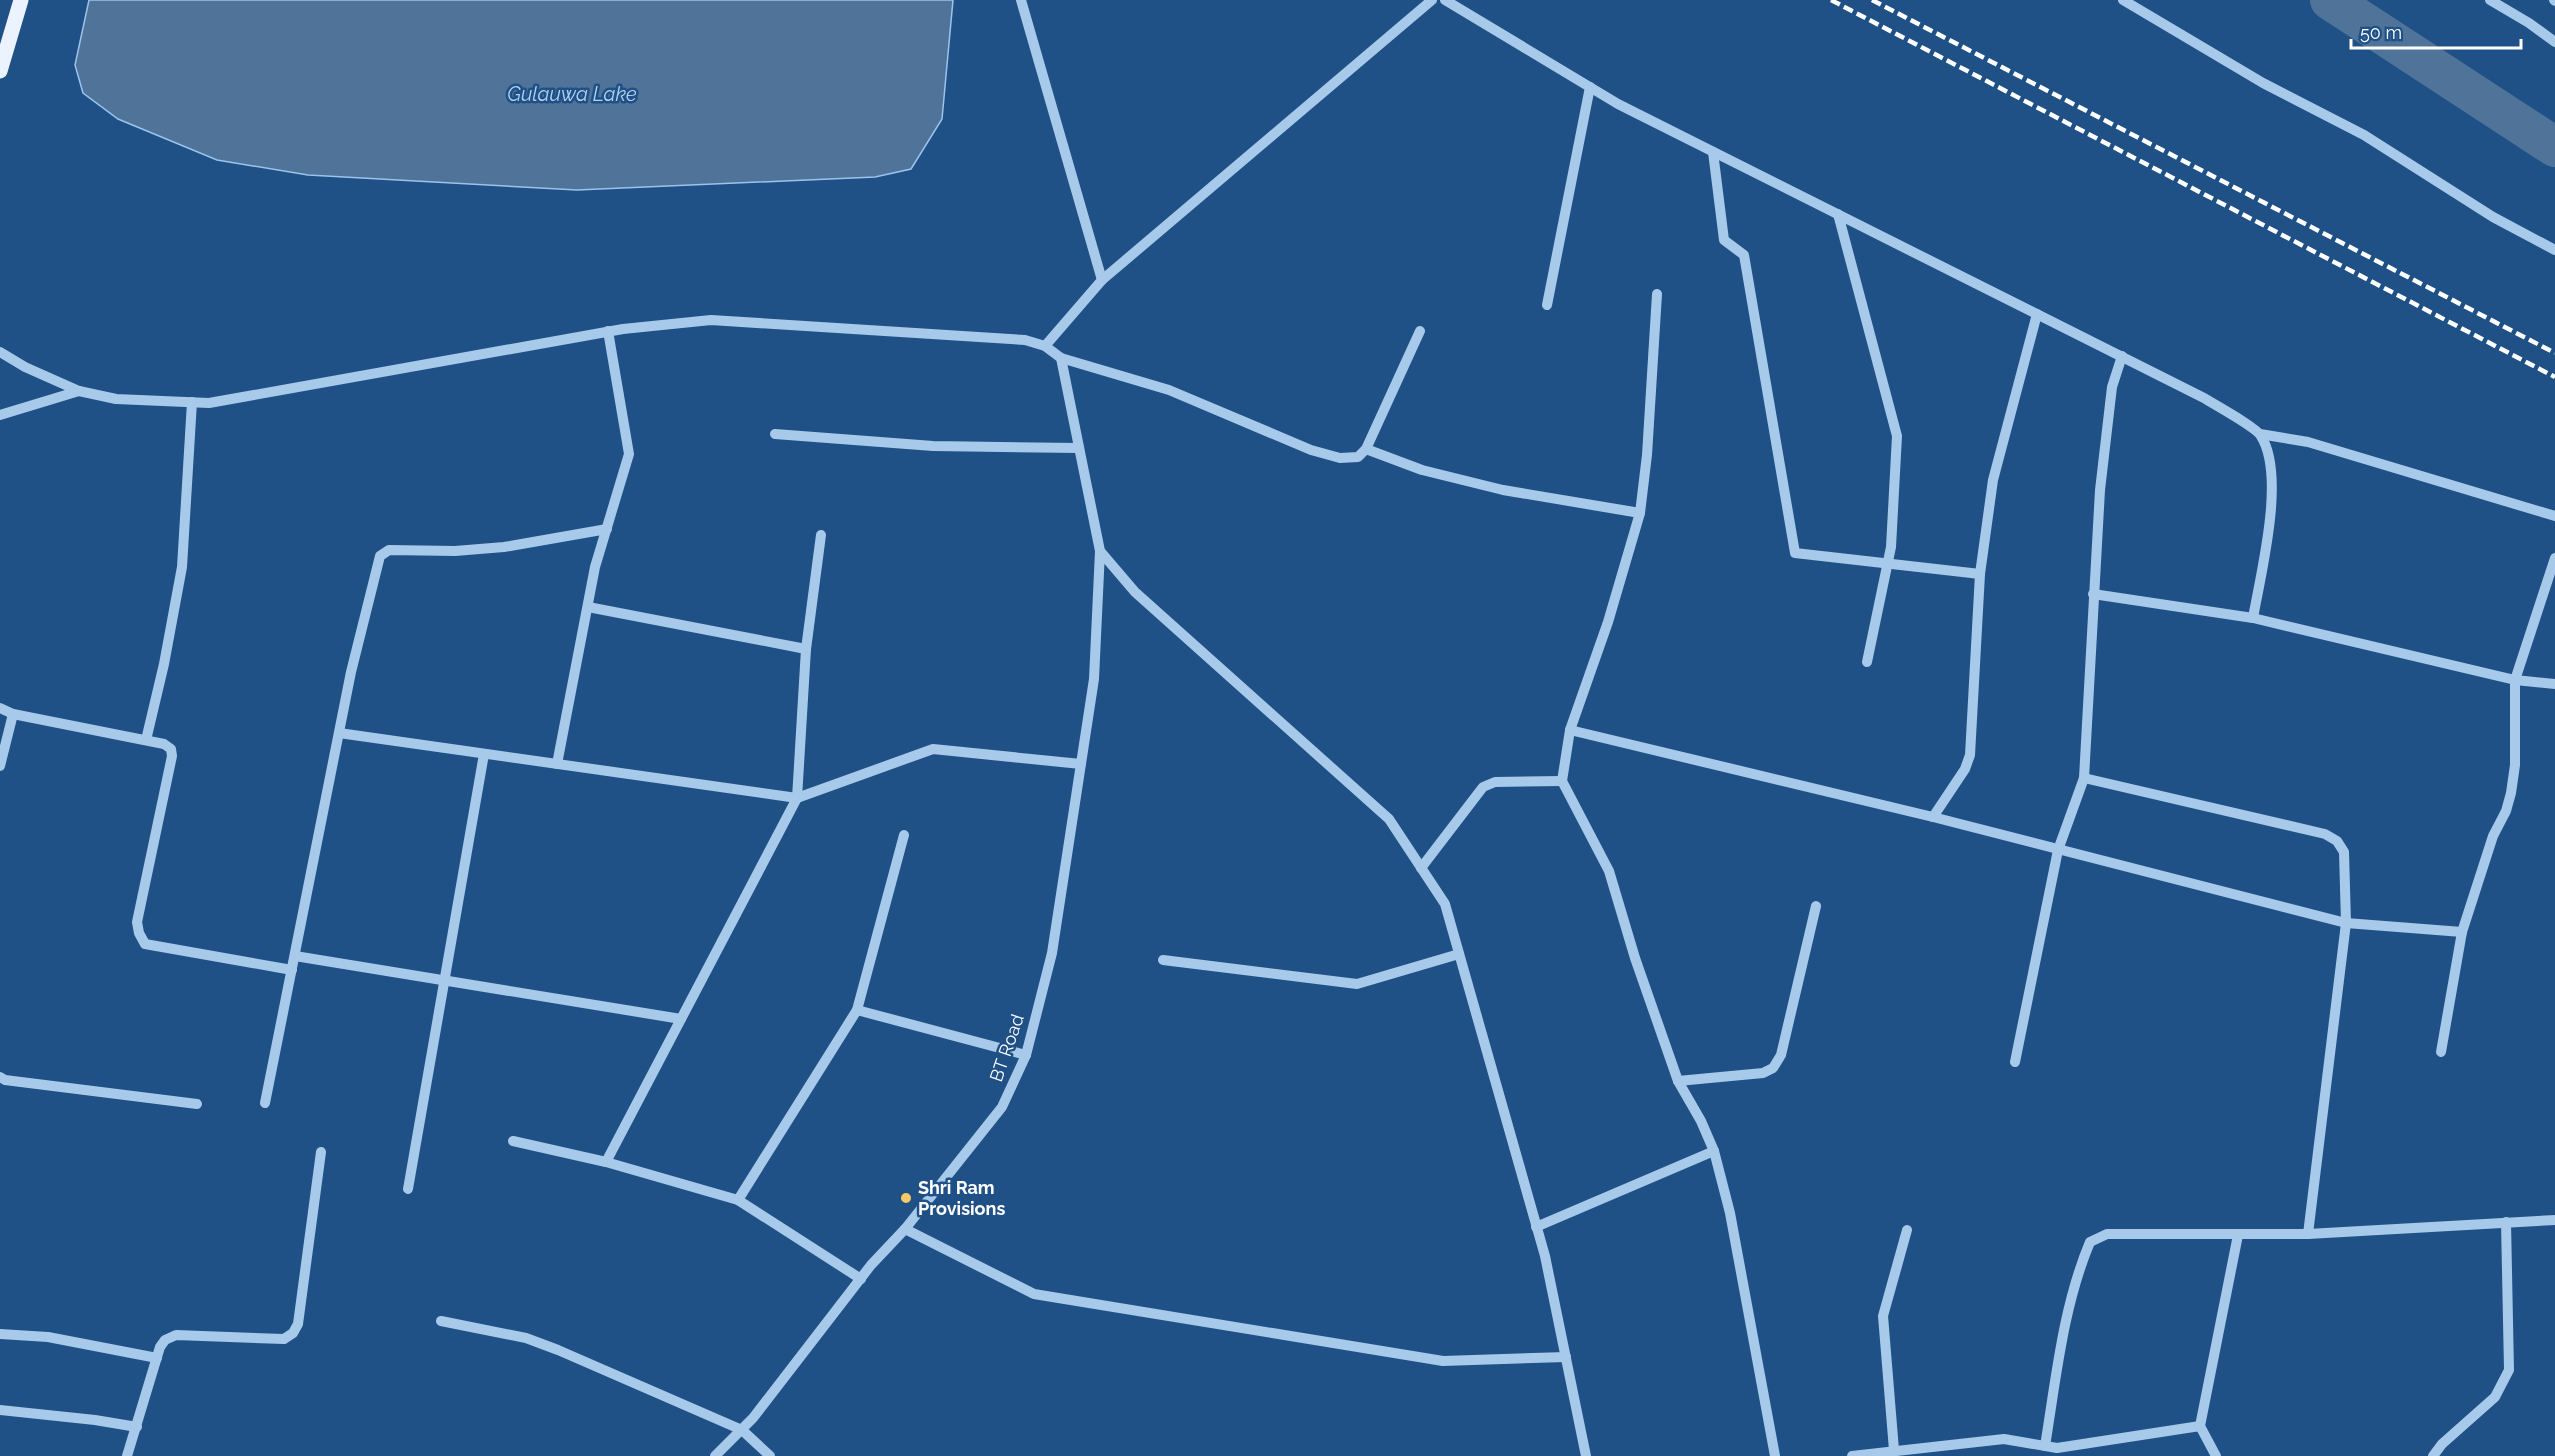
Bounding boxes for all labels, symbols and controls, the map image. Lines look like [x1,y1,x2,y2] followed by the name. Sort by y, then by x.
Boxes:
[2351,12,2520,50] scale bar
[2360,22,2402,43] text: 50 m
[507,82,637,106] water label: Gulauwa Lake
[985,1011,1028,1084] street label: BT Road
[918,1177,1005,1219] place label: Shri Ram Provisions
[899,1191,913,1205] marker: Shri Ram Provisions

